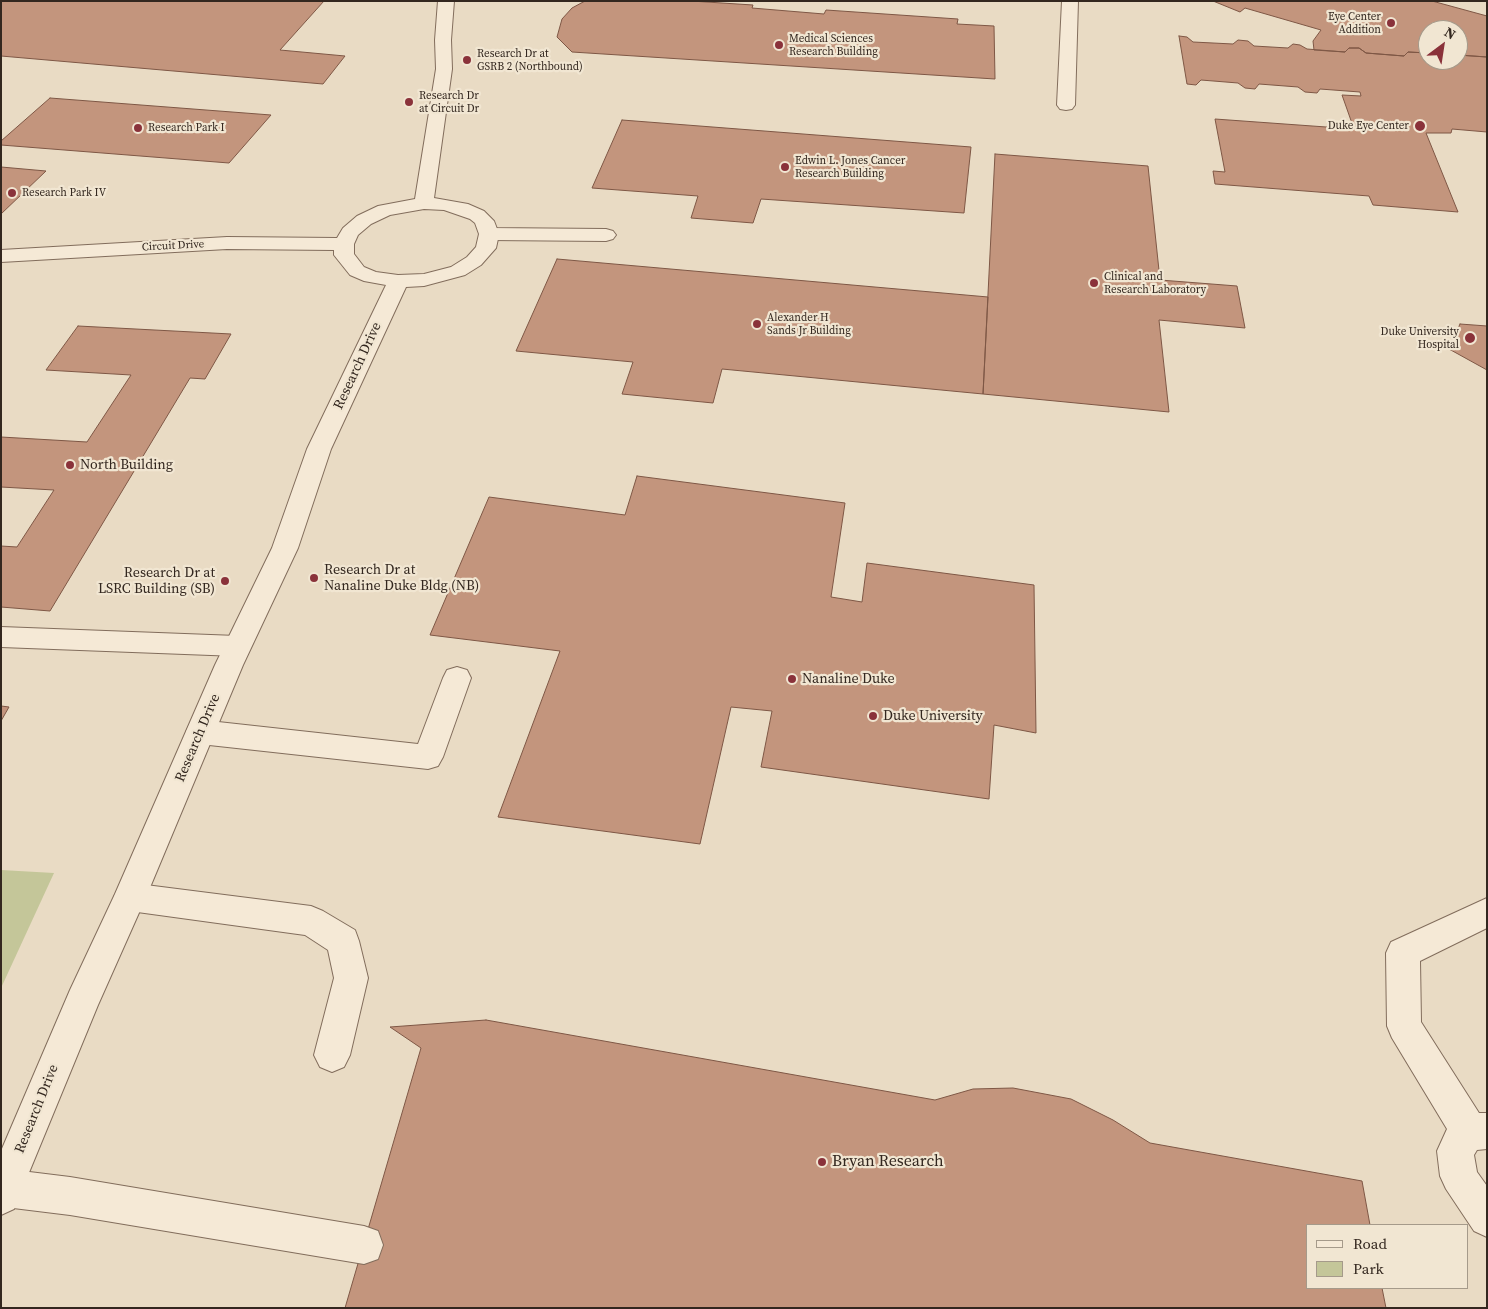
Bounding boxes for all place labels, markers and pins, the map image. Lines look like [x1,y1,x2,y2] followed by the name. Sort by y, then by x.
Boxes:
[1328,10,1381,36] place label: Eye Center Addition
[1385,17,1397,29] marker: Eye Center Addition
[789,32,878,58] place label: Medical Sciences Research Building
[773,39,785,51] marker: Medical Sciences Research Building
[477,47,583,73] place label: Research Dr at GSRB 2 (Northbound)
[461,54,473,66] marker: Research Dr at GSRB 2 (Northbound)
[419,89,479,115] place label: Research Dr at Circuit Dr
[403,96,415,108] marker: Research Dr at Circuit Dr
[1328,119,1409,133] place label: Duke Eye Center
[1413,119,1427,133] marker: Duke Eye Center
[148,121,225,135] place label: Research Park I
[132,122,144,134] marker: Research Park I
[795,154,905,180] place label: Edwin L. Jones Cancer Research Building
[779,161,791,173] marker: Edwin L. Jones Cancer Research Building
[22,186,106,200] place label: Research Park IV
[6,187,18,199] marker: Research Park IV
[1104,270,1206,296] place label: Clinical and Research Laboratory
[1088,277,1100,289] marker: Clinical and Research Laboratory
[767,311,851,337] place label: Alexander H Sands Jr Building
[751,318,763,330] marker: Alexander H Sands Jr Building
[1381,325,1459,351] place label: Duke University Hospital
[1463,331,1477,345] marker: Duke University Hospital
[80,457,173,473] place label: North Building
[64,459,76,471] marker: North Building
[324,562,479,594] place label: Research Dr at Nanaline Duke Bldg (NB)
[98,565,215,598] place label: Research Dr at LSRC Building (SB)
[308,572,320,584] marker: Research Dr at Nanaline Duke Bldg (NB)
[219,575,231,587] marker: Research Dr at LSRC Building (SB)
[802,671,895,687] place label: Nanaline Duke
[786,673,798,685] marker: Nanaline Duke
[883,708,983,724] place label: Duke University
[867,710,879,722] marker: Duke University
[832,1152,944,1172] place label: Bryan Research
[816,1156,828,1168] marker: Bryan Research

